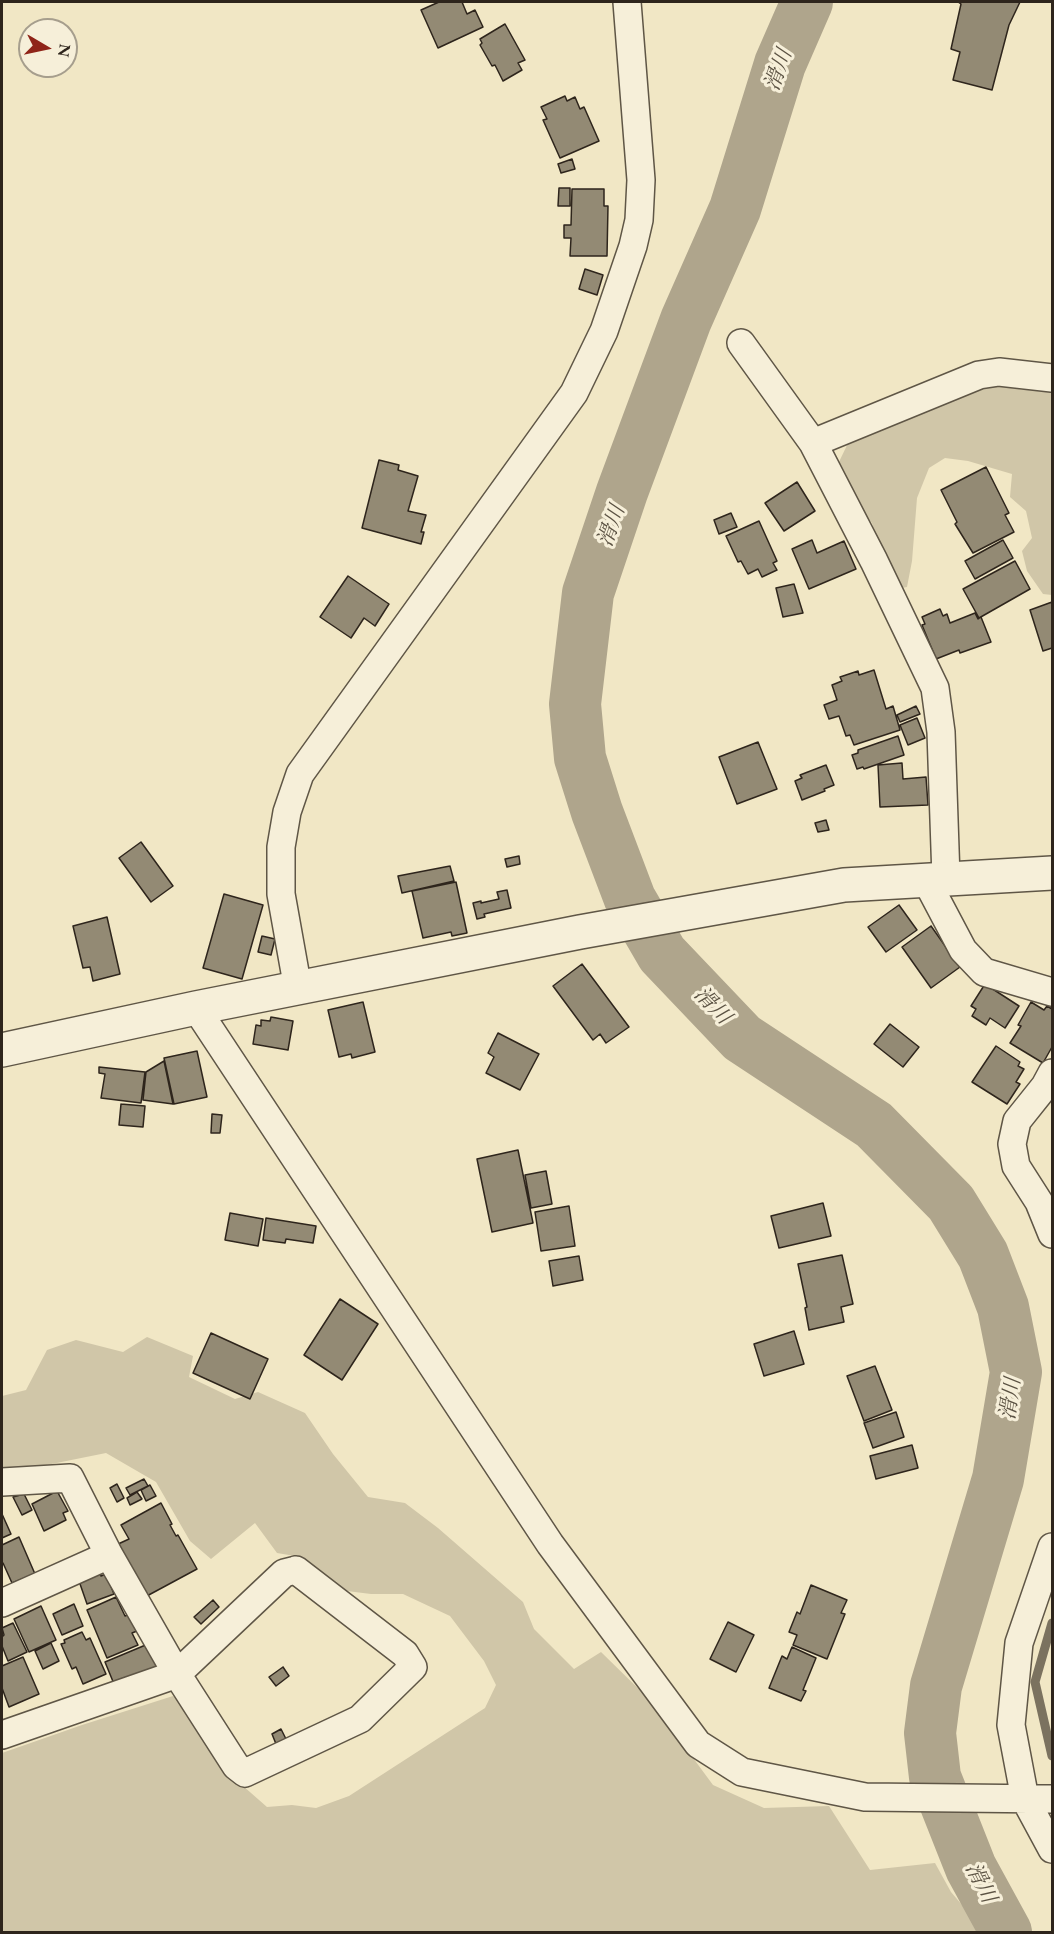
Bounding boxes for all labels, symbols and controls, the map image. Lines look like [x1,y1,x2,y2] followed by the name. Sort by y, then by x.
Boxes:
[18,18,78,78] north arrow
[53,43,76,59] text: N
[760,46,798,94] water label: 滑川
[593,502,631,550] water label: 滑川
[688,982,736,1030] water label: 滑川
[996,1376,1026,1422] water label: 滑川
[959,1859,1001,1907] water label: 滑川

